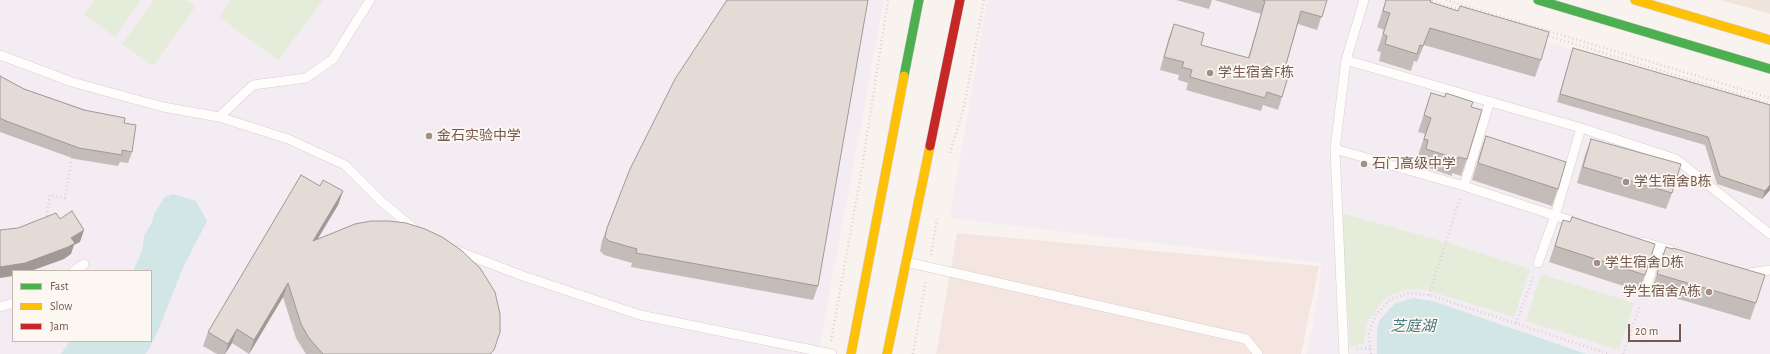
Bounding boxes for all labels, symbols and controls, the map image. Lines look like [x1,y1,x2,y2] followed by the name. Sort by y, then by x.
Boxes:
[1218,65,1294,81] place label: 学生宿舍F栋
[1205,68,1215,78] marker: 学生宿舍F栋
[437,128,521,144] place label: 金石实验中学
[424,131,434,141] marker: 金石实验中学
[1372,156,1456,172] place label: 石门高级中学
[1359,159,1369,169] marker: 石门高级中学
[1634,174,1712,190] place label: 学生宿舍B栋
[1621,177,1631,187] marker: 学生宿舍B栋
[1605,255,1684,271] place label: 学生宿舍D栋
[1592,258,1602,268] marker: 学生宿舍D栋
[12,270,152,342] legend
[50,280,69,292] text: Fast
[1623,284,1701,300] place label: 学生宿舍A栋
[1704,287,1714,297] marker: 学生宿舍A栋
[50,300,72,312] text: Slow
[1630,316,1683,342] scale bar
[1391,317,1435,335] water label: 芝庭湖
[50,320,69,332] text: Jam
[1635,325,1658,337] text: 20 m

